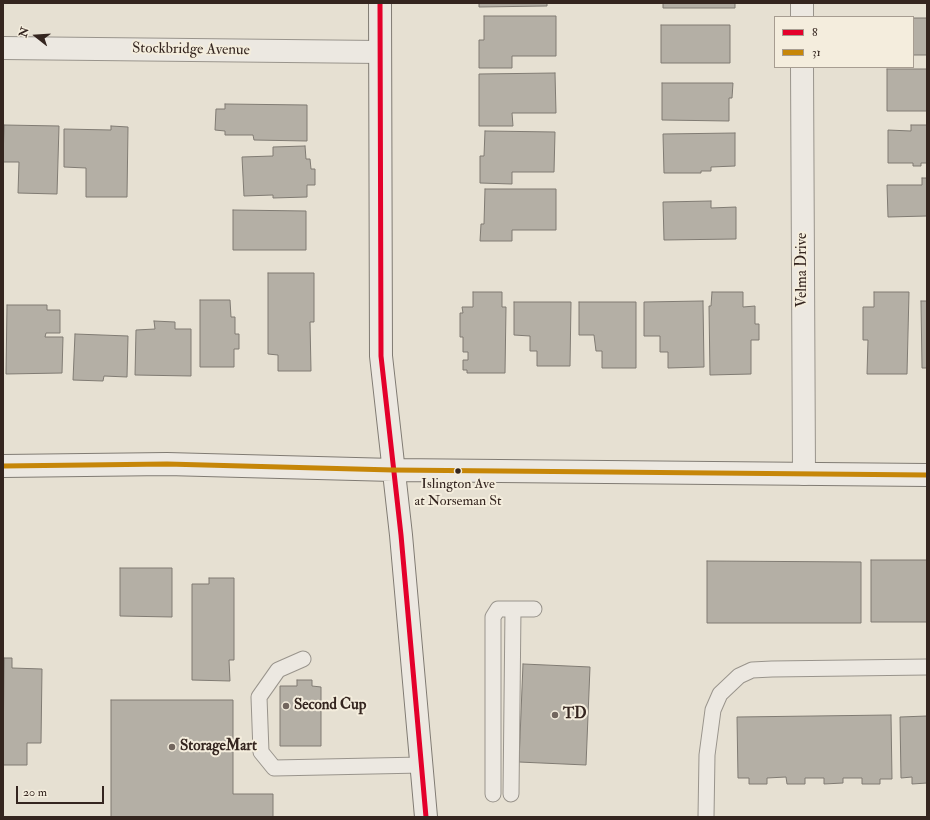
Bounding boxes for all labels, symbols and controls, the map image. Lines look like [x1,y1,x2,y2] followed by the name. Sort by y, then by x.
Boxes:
[16,16,56,56] north arrow
[774,16,914,68] legend
[812,25,818,40] text: 8
[16,26,32,39] text: N
[132,40,250,60] street label: Stockbridge Avenue
[812,45,821,60] text: 31
[794,233,812,307] street label: Velma Drive
[453,466,463,476] marker: Islington Ave at Norseman St
[414,477,502,510] place label: Islington Ave at Norseman St
[294,697,366,715] place label: Second Cup
[281,701,291,711] marker: Second Cup
[563,706,586,724] place label: TD
[550,710,560,720] marker: TD
[180,738,257,756] place label: StorageMart
[167,742,177,752] marker: StorageMart
[18,778,106,804] scale bar
[23,785,47,800] text: 20 m

